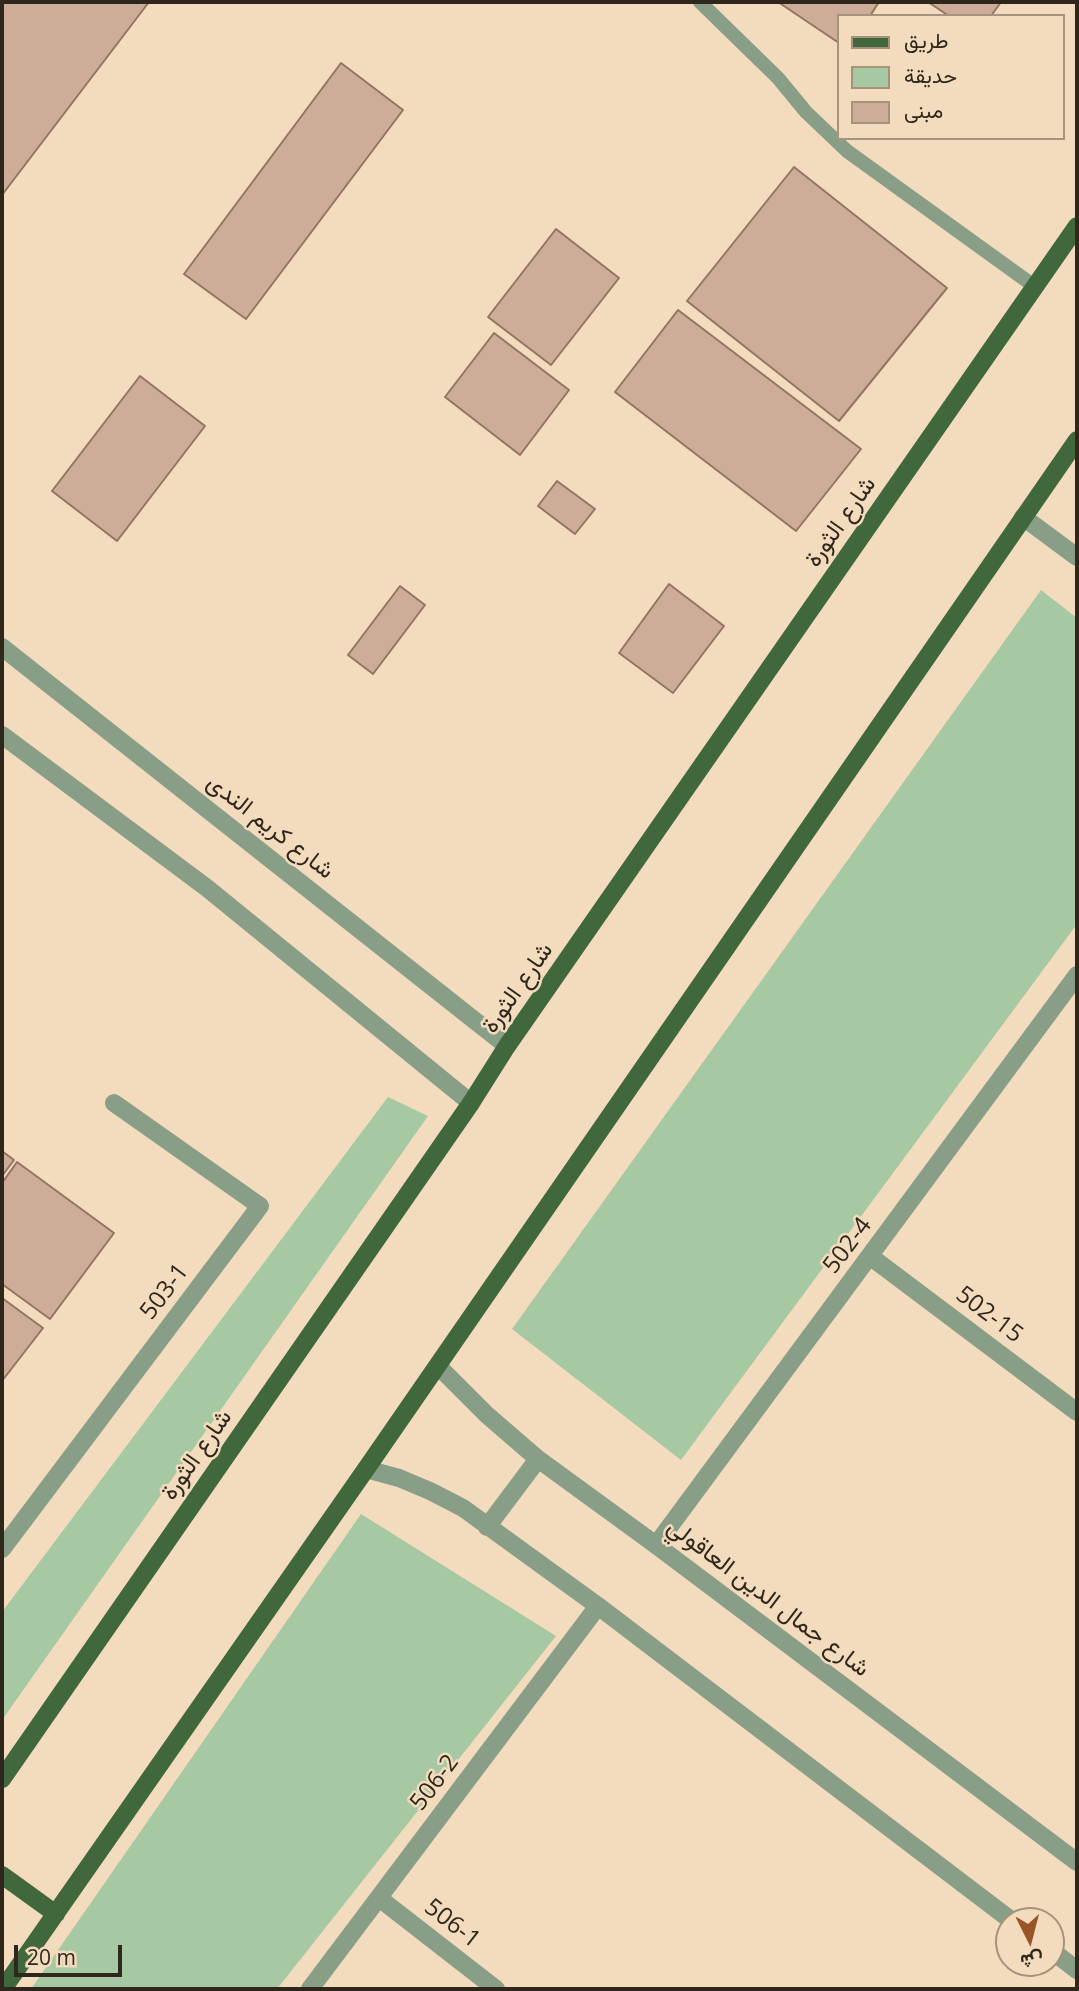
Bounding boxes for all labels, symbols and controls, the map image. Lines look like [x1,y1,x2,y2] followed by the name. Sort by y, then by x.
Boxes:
[838,14,1065,140] legend
[904,26,949,54] text: طريق
[904,61,957,89] text: حديقة
[904,96,943,124] text: مبنى
[799,471,883,573] street label: شارع الثورة
[201,768,339,886] street label: شارع كريم الندى
[476,937,560,1039] street label: شارع الثورة
[818,1212,878,1280] street label: 502-4
[135,1258,195,1326] street label: 503-1
[950,1281,1028,1349] street label: 502-15
[155,1404,239,1506] street label: شارع الثورة
[661,1513,875,1683] street label: شارع جمال الدين العاقولي
[405,1749,465,1817] street label: 506-2
[418,1893,486,1955] street label: 506-1
[995,1907,1065,1977] north arrow
[18,1932,126,1976] scale bar
[27,1943,76,1971] text: 20 m
[1019,1947,1045,1975] text: ش

